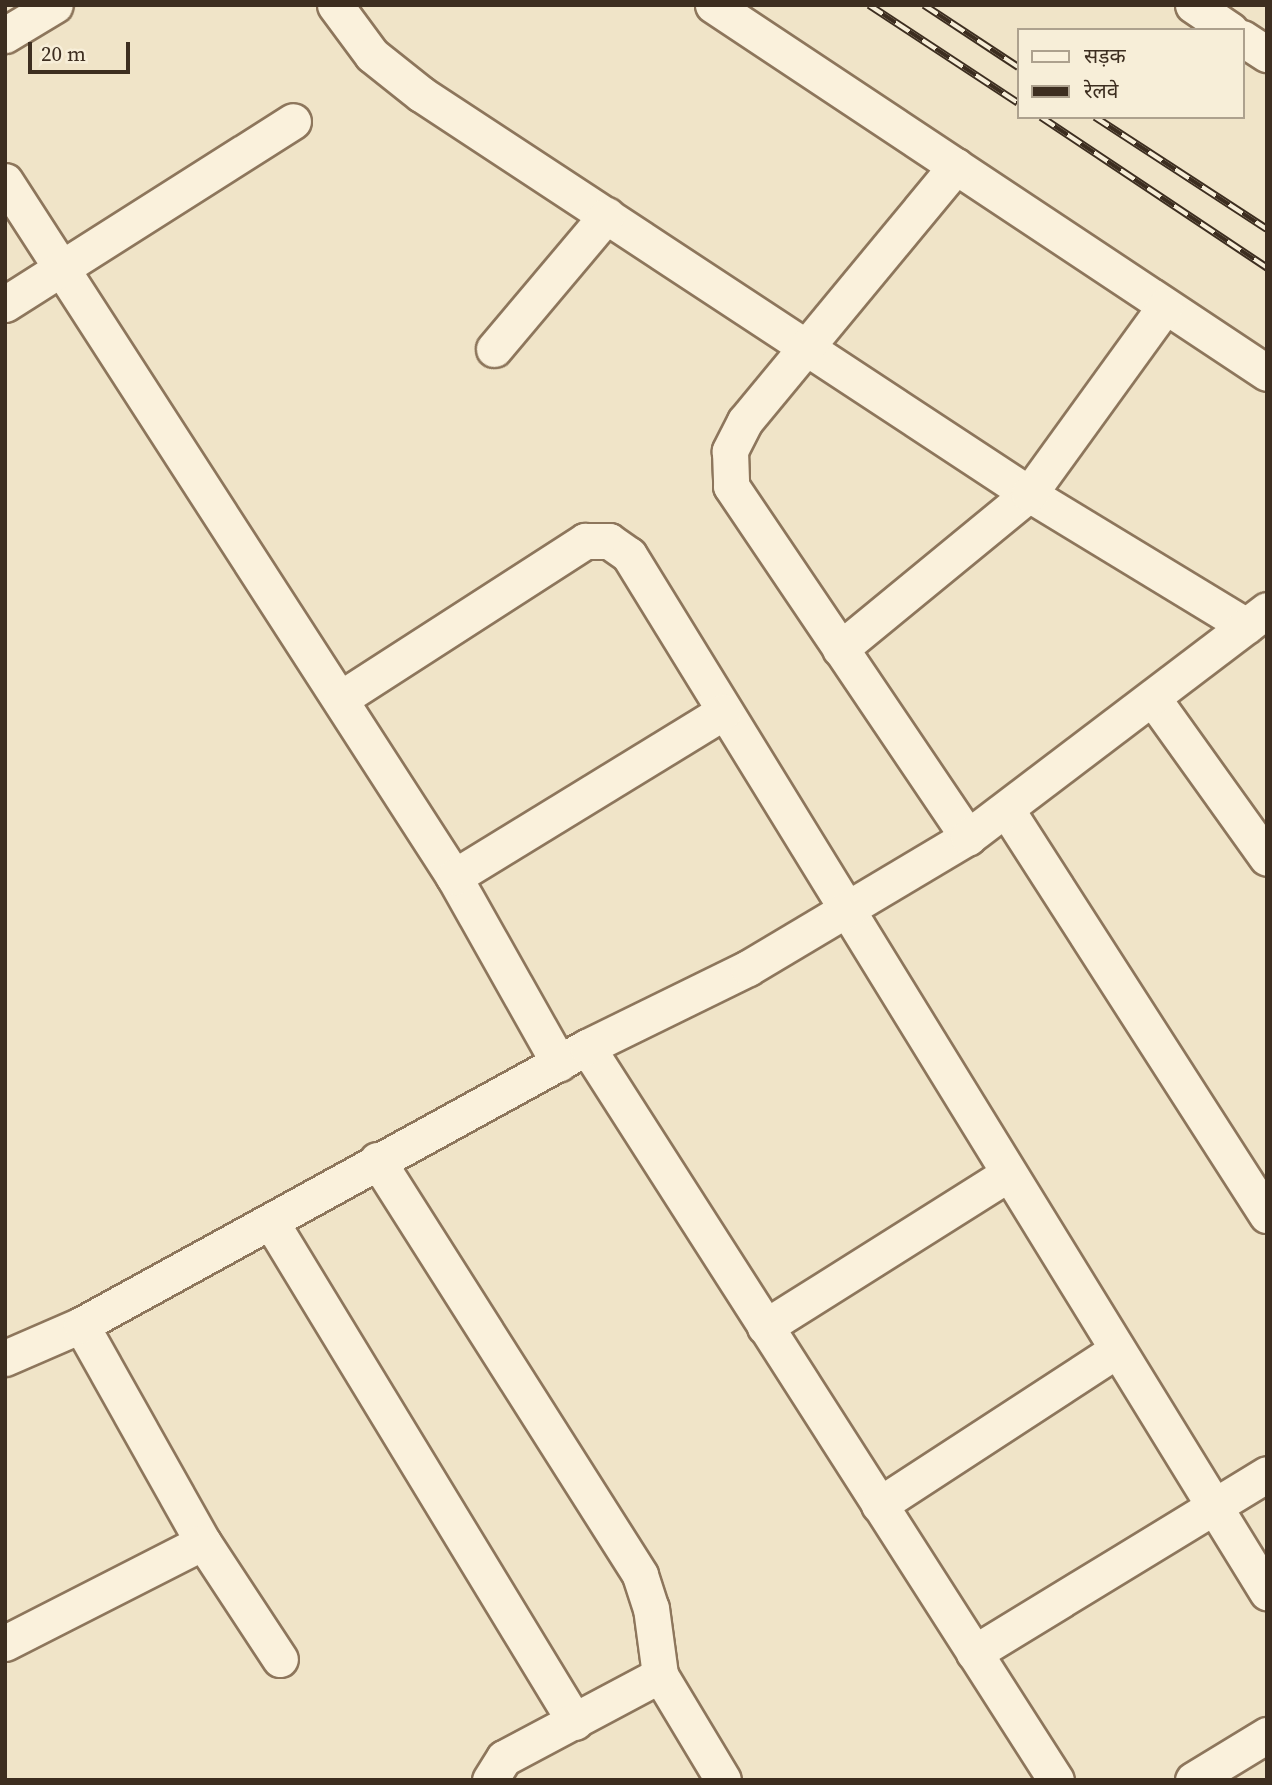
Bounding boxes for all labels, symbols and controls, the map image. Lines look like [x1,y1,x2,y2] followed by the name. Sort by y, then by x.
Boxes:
[32,28,133,72] scale bar
[1016,28,1244,119] legend
[41,39,86,68] text: 20 m
[1084,41,1126,70] text: सड़क
[1084,76,1119,105] text: रेलवे

